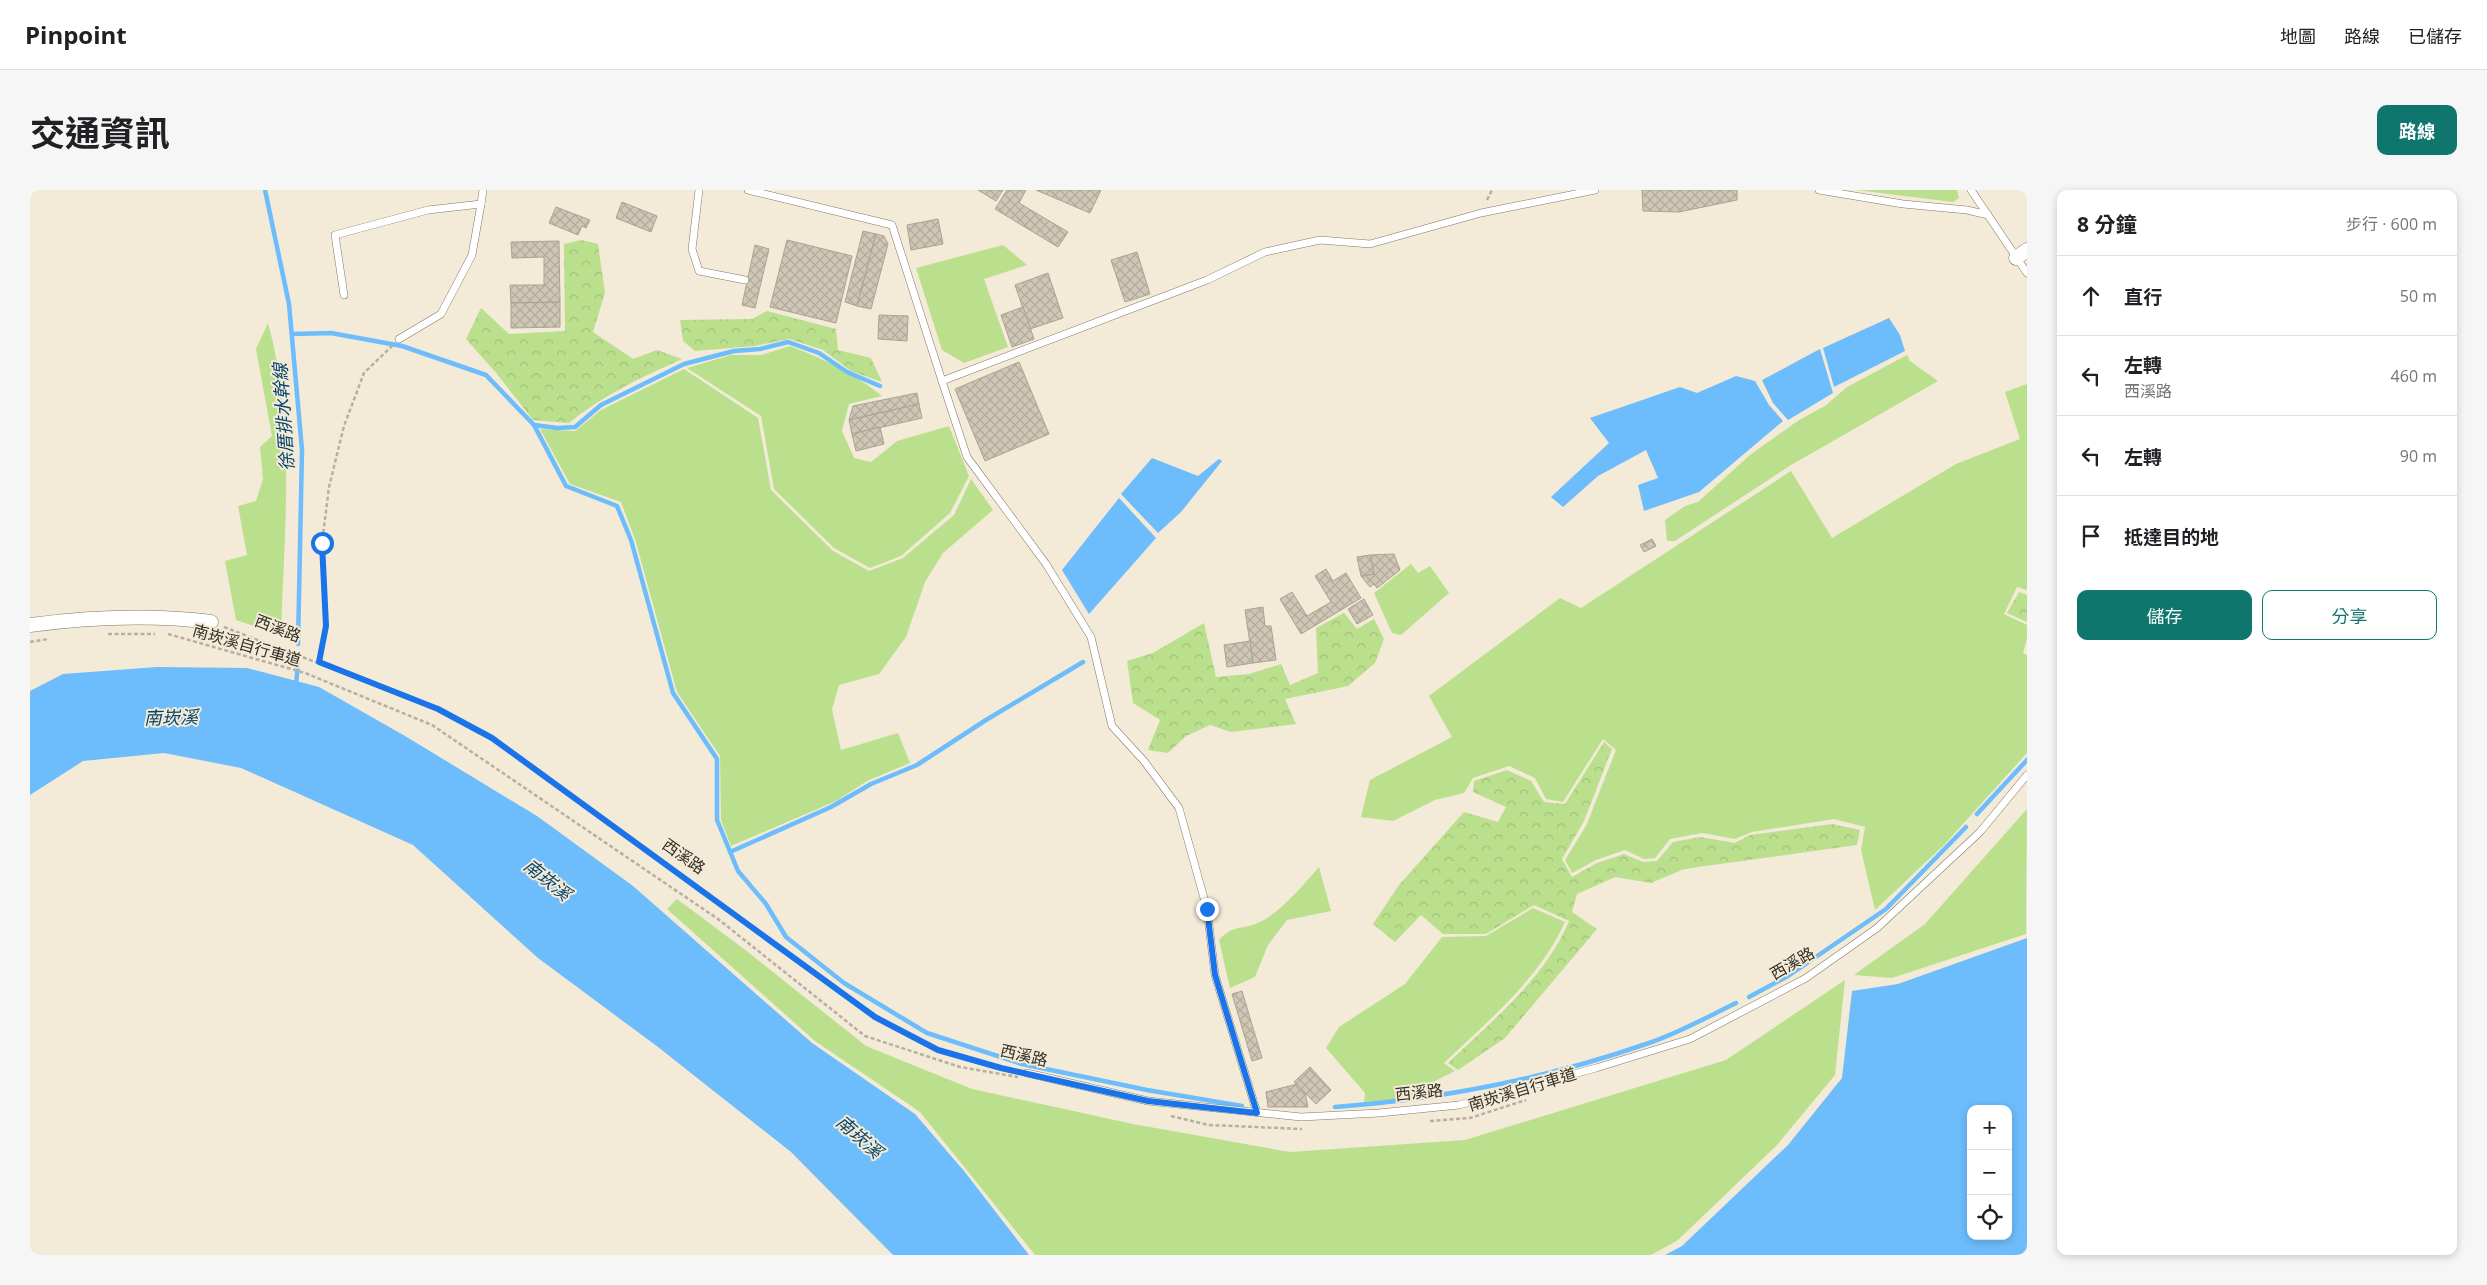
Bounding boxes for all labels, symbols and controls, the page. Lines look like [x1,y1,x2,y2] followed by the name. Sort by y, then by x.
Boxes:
[25,18,127,51] text: Pinpoint
[2280,24,2316,48] text: 地圖
[2344,24,2380,48] text: 路線
[2408,24,2462,48] text: 已儲存
[2377,105,2457,155] button: 路線
[30,109,170,156] text: 交通資訊
[2077,210,2136,238] text: 8 分鐘
[2346,213,2437,235] text: 步行 · 600 m
[2077,282,2105,310] icon: ahead
[2124,284,2162,310] text: 直行
[2400,285,2437,307] text: 50 m
[2124,352,2162,378] text: 左轉
[267,360,299,472] water label: 徐厝排水幹線
[2077,362,2105,390] icon: left
[2391,365,2437,387] text: 460 m
[2124,380,2172,402] text: 西溪路
[2077,442,2105,470] icon: left
[2124,444,2162,470] text: 左轉
[2400,445,2437,467] text: 90 m
[2077,522,2105,550] icon: arrive
[2124,524,2219,550] text: 抵達目的地
[311,532,334,555] route start
[2077,590,2252,640] button: 儲存
[2262,590,2437,640] button: 分享
[252,609,304,647] street label: 西溪路
[190,619,304,671] street label: 南崁溪自行車道
[144,704,201,729] water label: 南崁溪
[658,833,710,879] street label: 西溪路
[519,853,578,907] water label: 南崁溪
[1196,898,1219,921] route end
[1766,941,1818,985] street label: 西溪路
[998,1039,1050,1071] street label: 西溪路
[1465,1062,1579,1116] street label: 南崁溪自行車道
[1394,1079,1444,1105] street label: 西溪路
[1967,1105,2012,1240] map controls
[1967,1105,2012,1150] button: +
[831,1109,890,1165] water label: 南崁溪
[1967,1150,2012,1195] button: −
[1967,1195,2012,1240] button: locate

